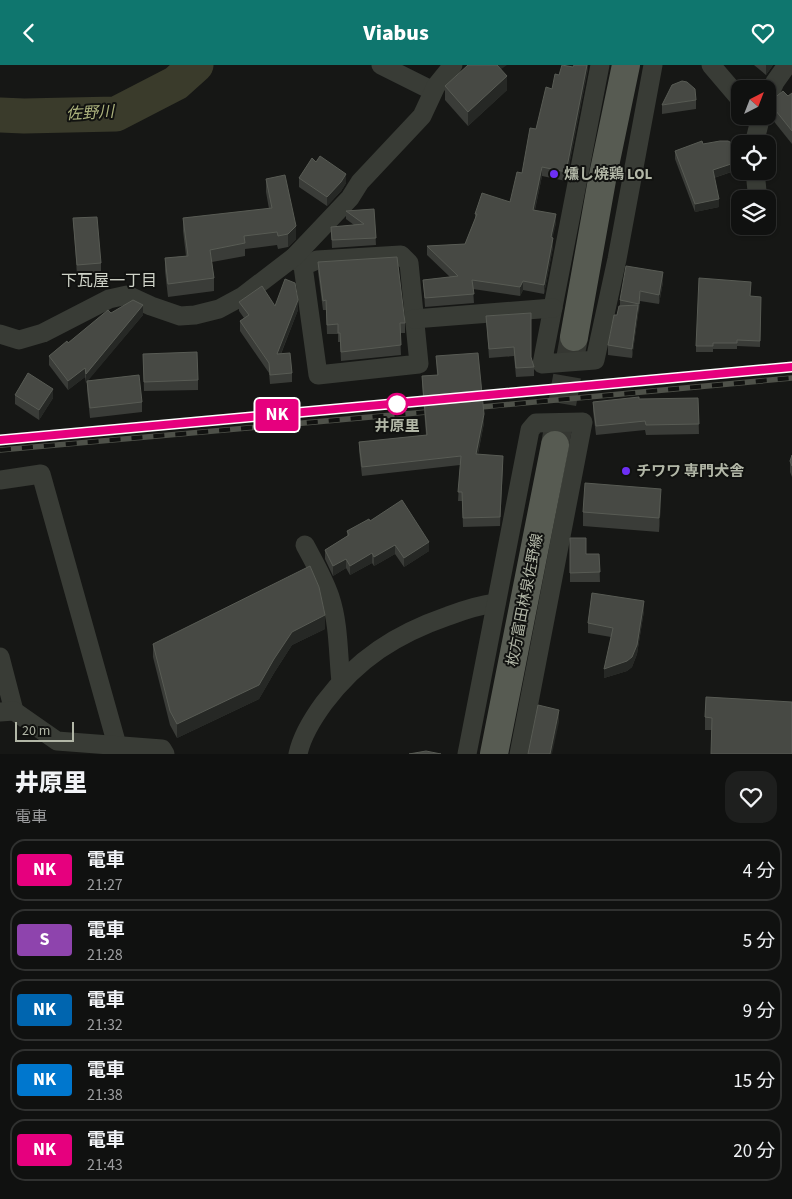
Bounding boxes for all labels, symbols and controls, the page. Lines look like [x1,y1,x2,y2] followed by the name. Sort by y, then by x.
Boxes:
[363,17,429,49] text: Viabus
[15,19,43,47] icon: back
[749,19,777,47] icon: heart
[731,80,776,125] north arrow
[731,80,776,235] map controls
[65,101,117,125] water label: 佐野川
[731,135,776,180] button: locate
[564,164,652,185] place label: 燻し焼鶏 LOL
[548,168,560,180] marker: 燻し焼鶏 LOL
[731,190,776,235] button: layers
[61,270,157,292] district label: 下瓦屋一丁目
[386,393,408,415] marker: 井原里
[254,399,300,431] line badge: NK
[265,402,289,427] text: NK
[374,416,420,437] place label: 井原里
[636,461,745,482] place label: チワワ 専門犬舎
[620,465,632,477] marker: チワワ 専門犬舎
[502,532,548,668] street label: 枚方富田林泉佐野線
[15,719,74,742] scale bar
[22,721,50,741] text: 20 m
[15,766,87,801] text: 井原里
[725,771,777,823] button: heart
[15,806,47,828] text: 電車
[87,847,125,874] text: 電車
[33,857,56,882] text: NK
[743,858,775,885] text: 4 分
[87,874,123,896] text: 21:27
[87,917,125,944] text: 電車
[39,927,50,952] text: S
[743,928,775,955] text: 5 分
[87,944,123,966] text: 21:28
[87,987,125,1014] text: 電車
[33,997,56,1022] text: NK
[743,998,775,1025] text: 9 分
[87,1014,123,1036] text: 21:32
[87,1057,125,1084] text: 電車
[33,1067,56,1092] text: NK
[733,1068,775,1095] text: 15 分
[87,1084,123,1106] text: 21:38
[87,1127,125,1154] text: 電車
[33,1137,56,1162] text: NK
[733,1138,775,1165] text: 20 分
[87,1154,123,1176] text: 21:43

